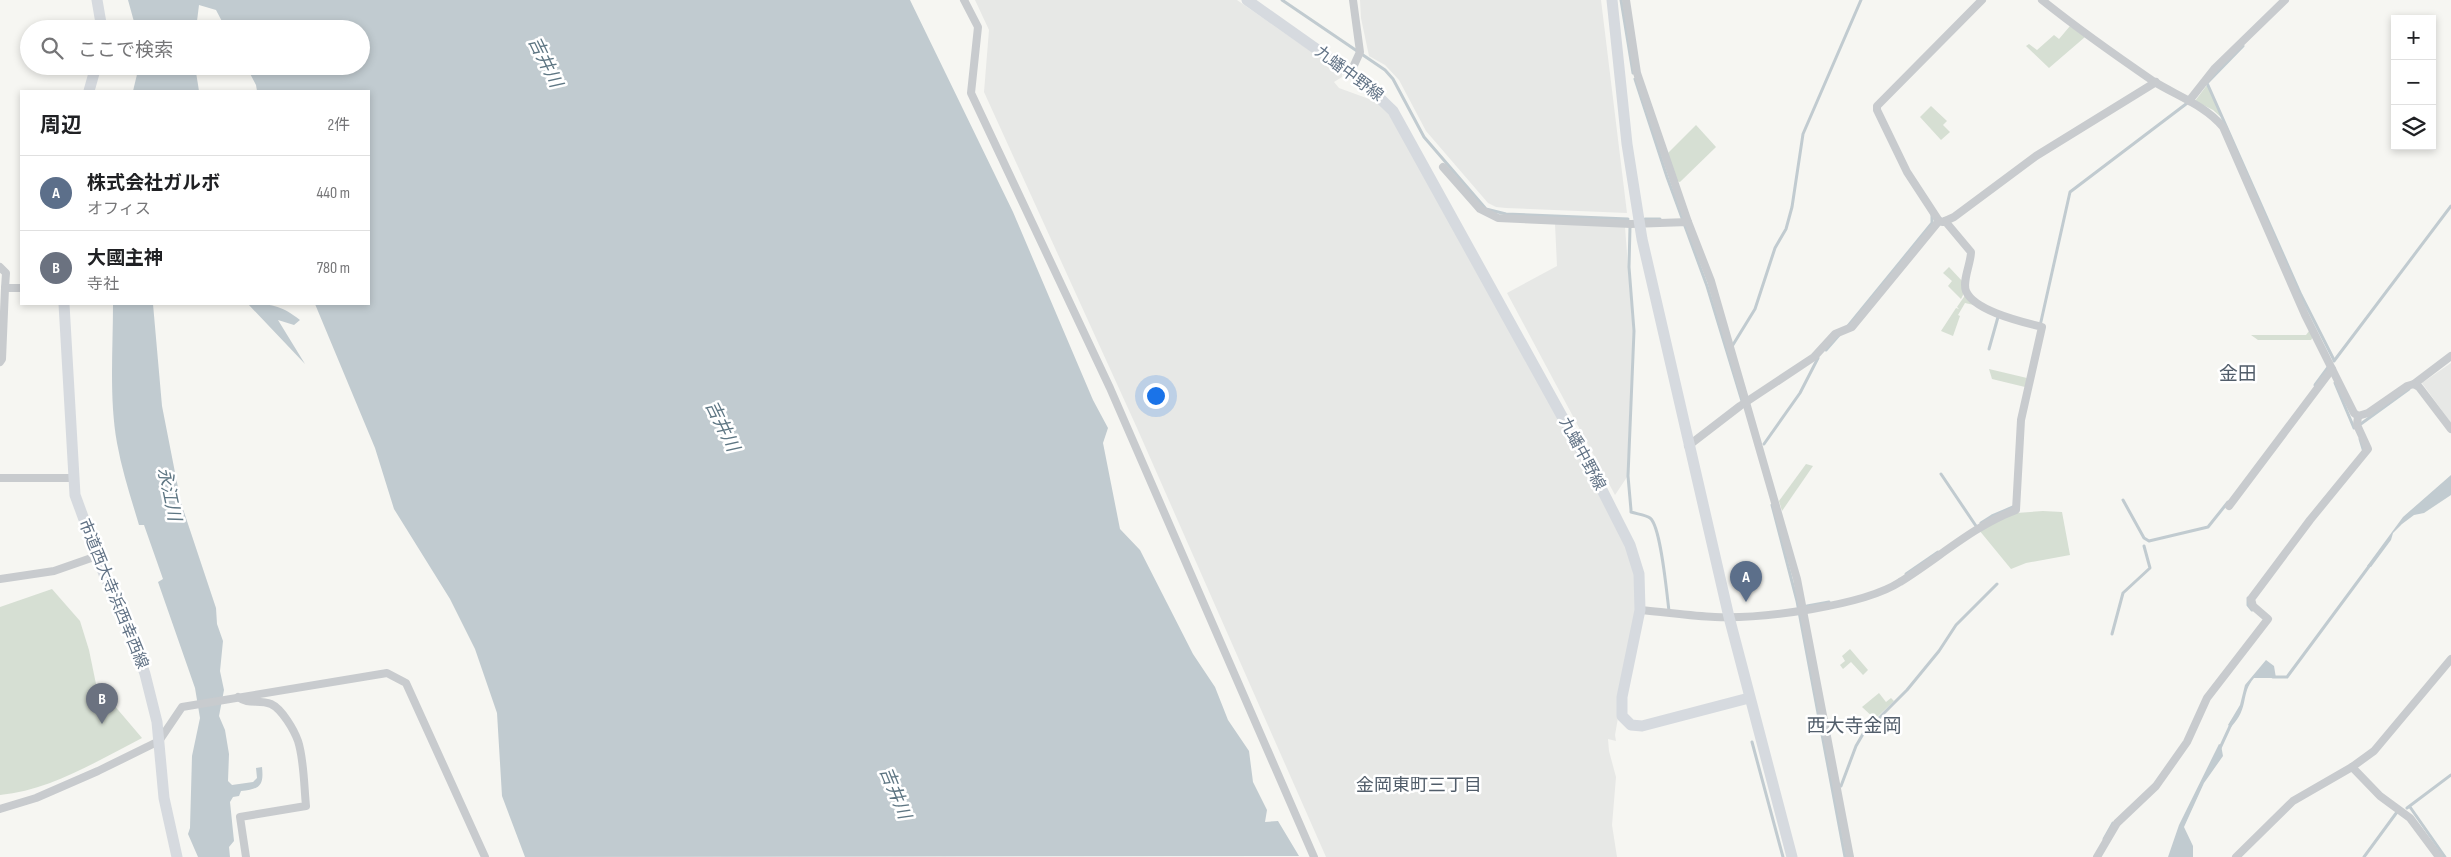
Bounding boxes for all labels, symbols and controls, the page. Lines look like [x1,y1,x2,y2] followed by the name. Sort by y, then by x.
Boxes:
[2391,15,2436,150] map controls
[2391,15,2436,60] button: +
[20,20,370,75] search box
[524,33,567,93] water label: 吉井川
[38,34,66,62] icon: search
[78,39,173,62] text: ここで検索
[1311,42,1387,106] street label: 九蟠中野線
[2391,60,2436,105] button: −
[2391,105,2436,150] button: layers
[40,113,82,138] text: 周辺
[327,116,350,135] text: 2件
[87,172,220,195] text: 株式会社ガルボ
[52,184,60,203] text: A
[317,184,350,203] text: 440 m
[87,200,151,219] text: オフィス
[87,247,163,270] text: 大國主神
[52,259,60,278] text: B
[317,259,350,278] text: 780 m
[87,275,119,294] text: 寺社
[2219,363,2257,386] district label: 金田
[1143,383,1169,409] your location
[701,397,744,457] water label: 吉井川
[1555,414,1609,494] street label: 九蟠中野線
[153,465,185,525] water label: 永江川
[74,516,152,672] street label: 市道西大寺浜西幸西線
[1730,561,1762,602] pin: A
[86,683,118,724] pin: B
[1806,715,1902,738] district label: 西大寺金岡
[875,764,916,824] water label: 吉井川
[1356,775,1482,796] district label: 金岡東町三丁目

